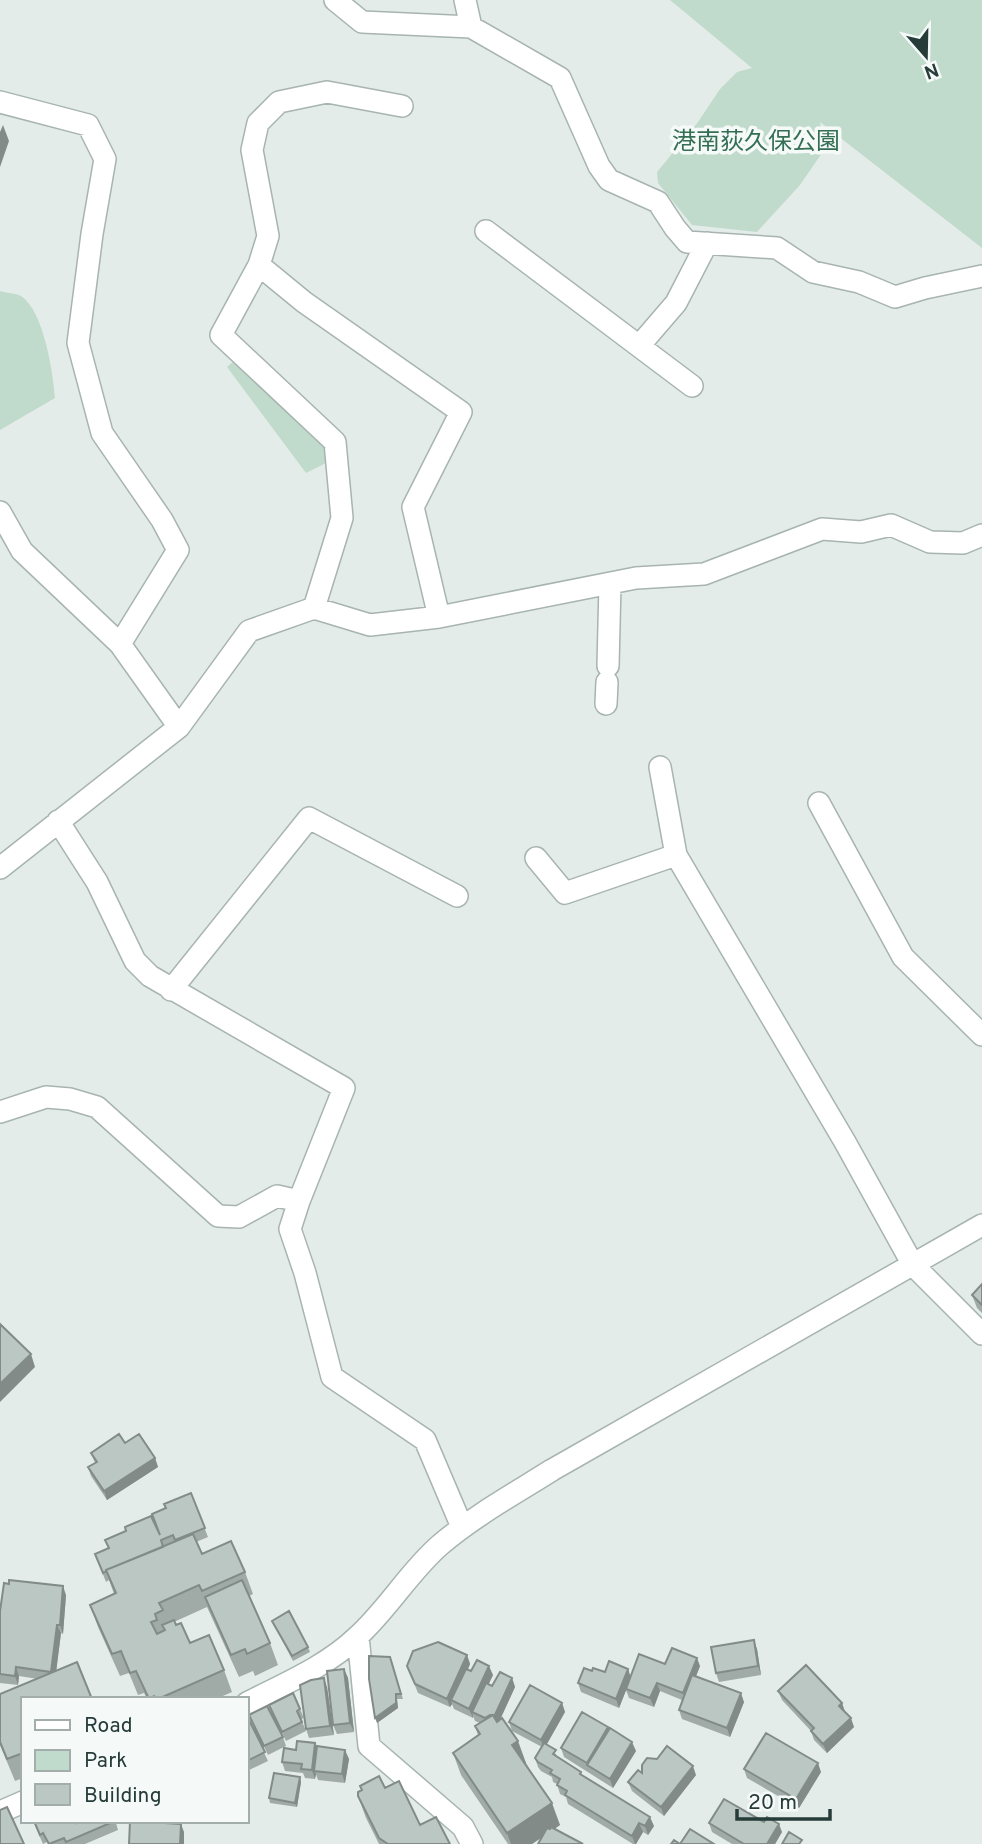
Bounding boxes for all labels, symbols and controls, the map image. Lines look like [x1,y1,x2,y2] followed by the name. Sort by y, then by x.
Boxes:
[891,21,961,91] north arrow
[921,56,942,84] text: N
[672,128,840,158] park label: 港南荻久保公園
[21,1697,248,1823] legend
[84,1713,133,1740] text: Road
[84,1748,127,1775] text: Park
[737,1778,830,1822] scale bar
[84,1783,162,1810] text: Building
[748,1790,797,1817] text: 20 m

